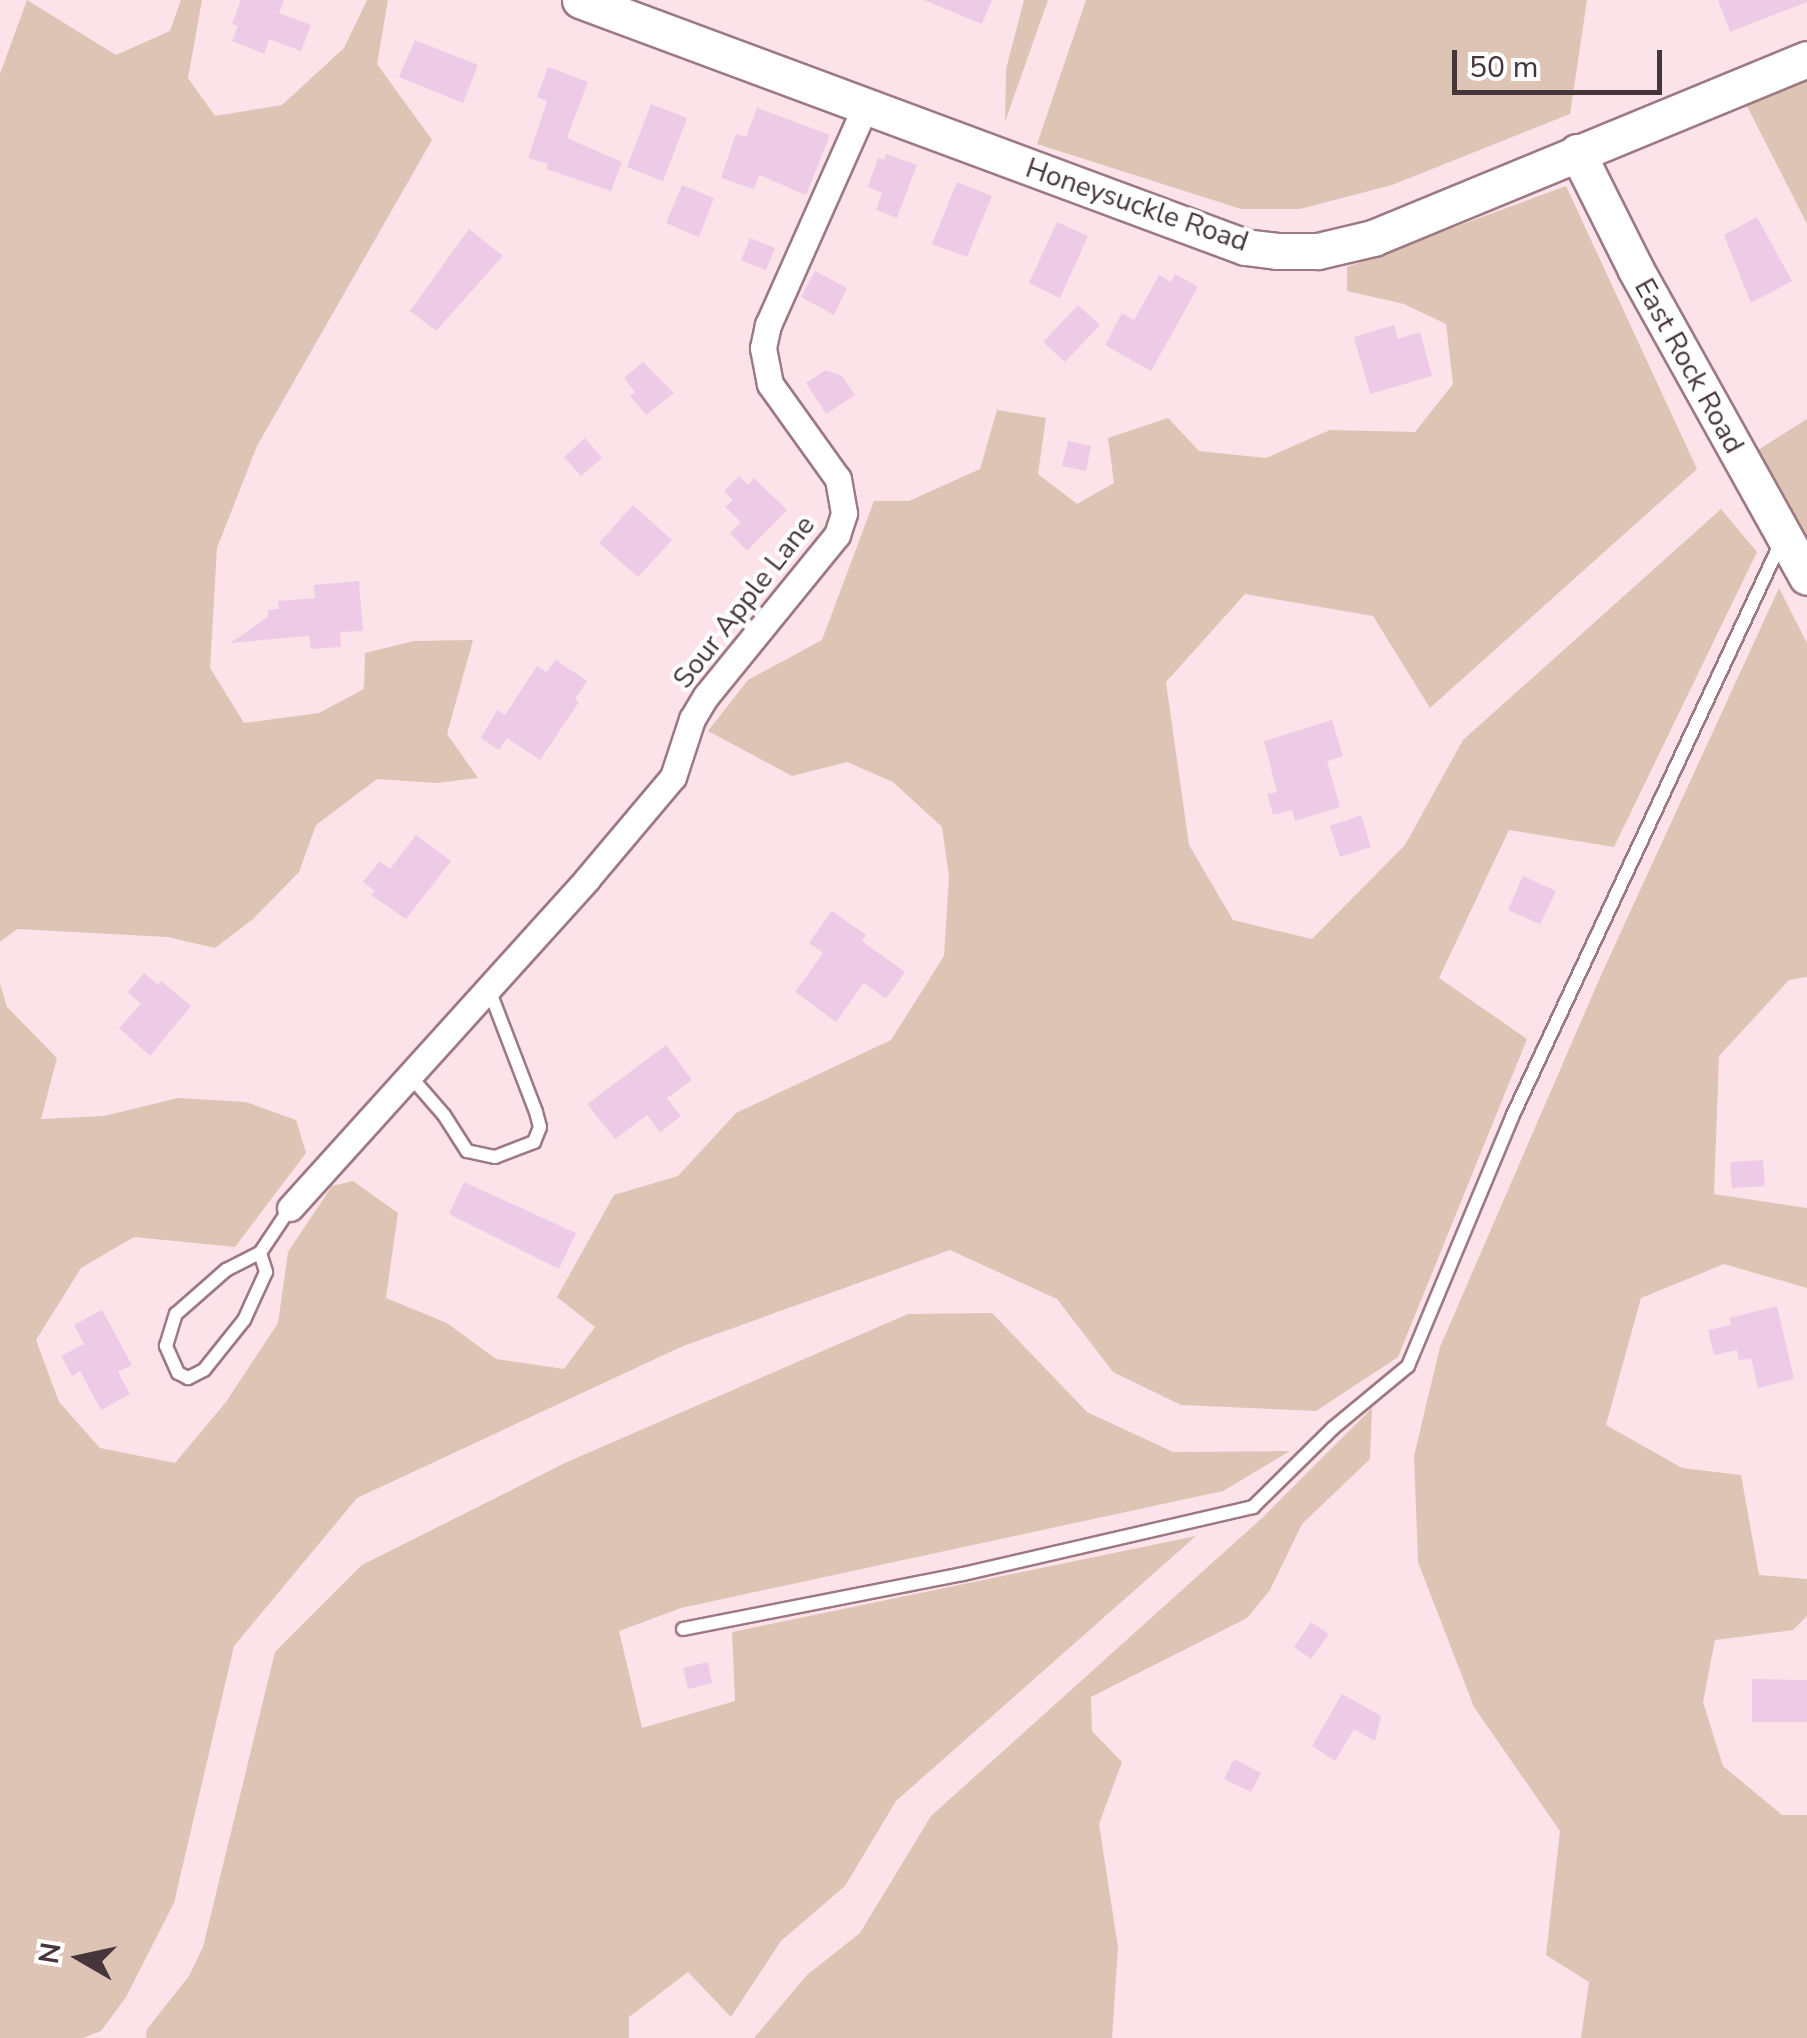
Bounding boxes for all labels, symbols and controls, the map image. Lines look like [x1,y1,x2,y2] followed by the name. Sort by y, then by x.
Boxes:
[1457,30,1667,92] scale bar
[1469,47,1538,88] text: 50 m
[1021,151,1253,259] street label: Honeysuckle Road
[1627,273,1751,459] street label: East Rock Road
[666,509,822,695] street label: Sour Apple Lane
[30,1908,130,2008] north arrow
[30,1940,71,1967] text: N

